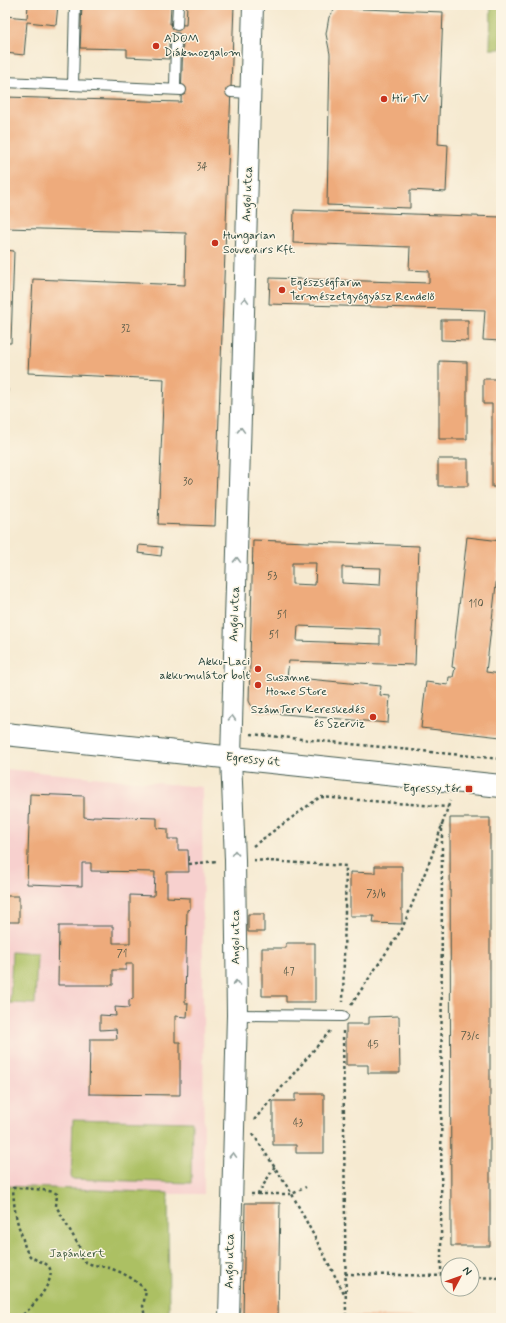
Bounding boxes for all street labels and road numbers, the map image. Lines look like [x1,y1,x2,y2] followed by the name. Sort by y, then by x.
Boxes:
[239,166,258,222] street label: Angol utca
[226,586,245,642] street label: Angol utca
[225,749,281,771] street label: Egressy út
[228,909,245,965] street label: Angol utca
[222,1233,239,1289] street label: Angol utca

